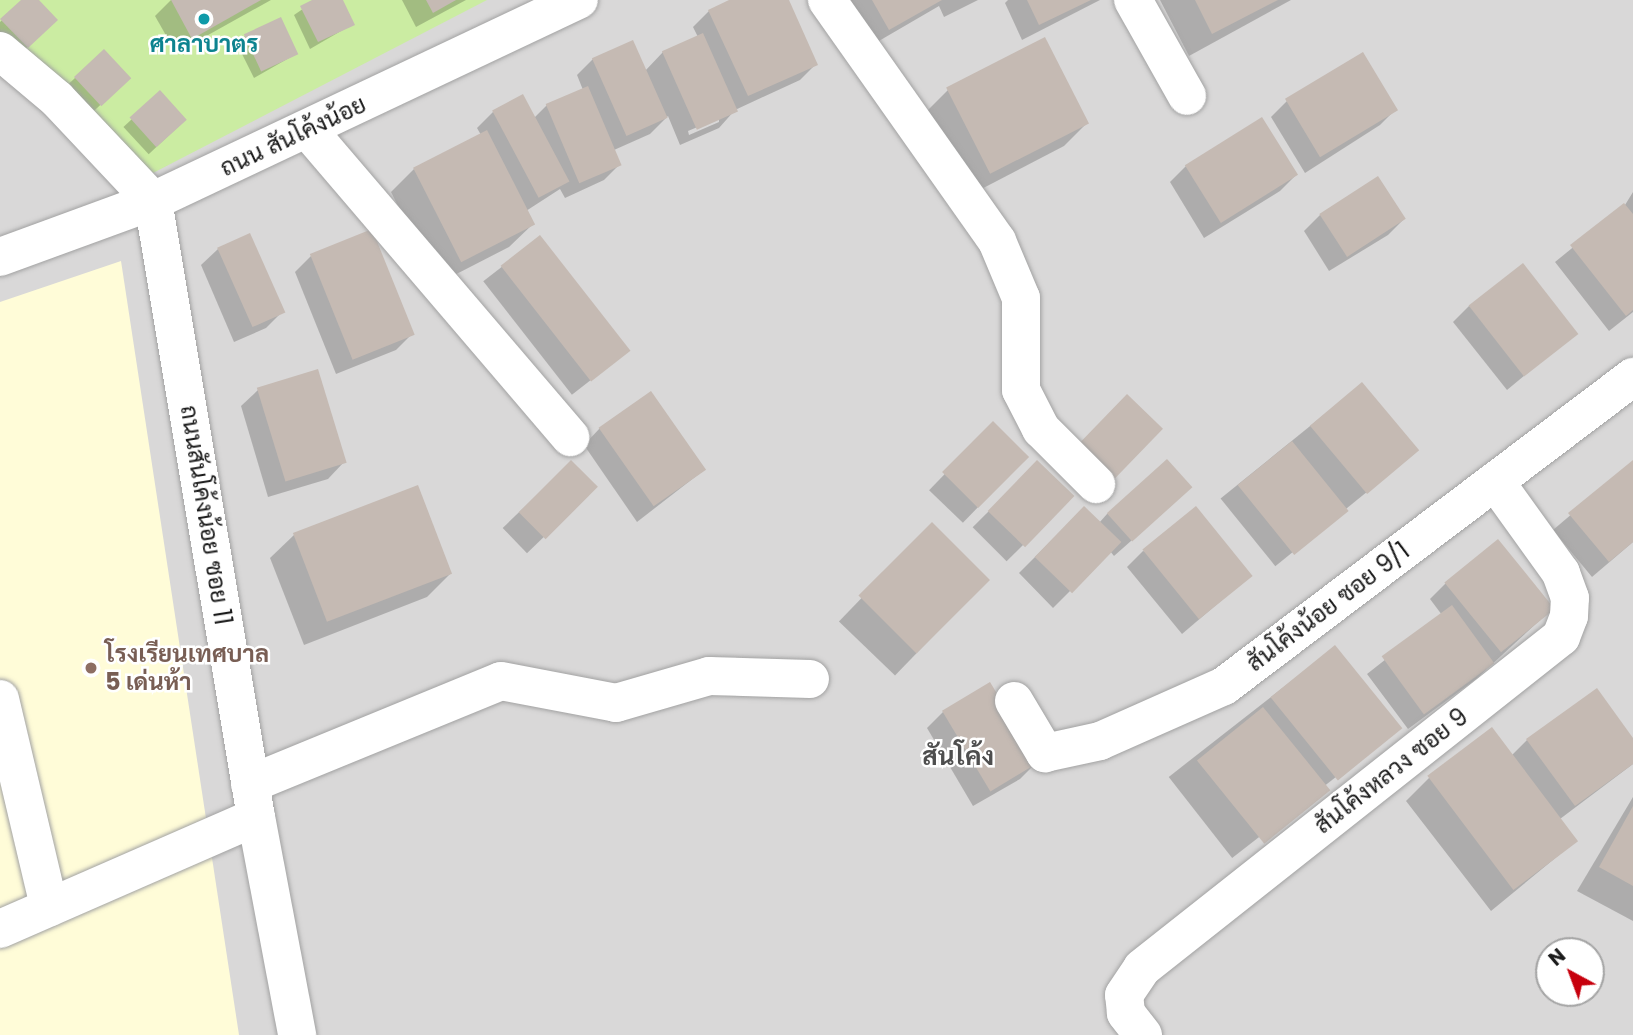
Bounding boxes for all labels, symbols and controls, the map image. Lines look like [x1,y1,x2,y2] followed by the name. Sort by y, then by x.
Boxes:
[196,11,212,27] marker: ศาลาบาตร
[150,30,258,58] place label: ศาลาบาตร
[215,90,371,182] street label: ถนน สันโค้งน้อย
[174,403,238,627] street label: ถนนสันโค้งน้อย ซอย 11
[1241,536,1415,678] street label: สันโค้งน้อย ซอย 9/1
[105,640,269,696] place label: โรงเรียนเทศบาล 5 เด่นห้า
[83,660,99,676] marker: โรงเรียนเทศบาล 5 เด่นห้า
[1309,702,1473,840] street label: สันโค้งหลวง ซอย 9
[922,741,994,773] district label: สันโค้ง
[1535,937,1605,1007] north arrow
[1543,942,1571,972] text: N

